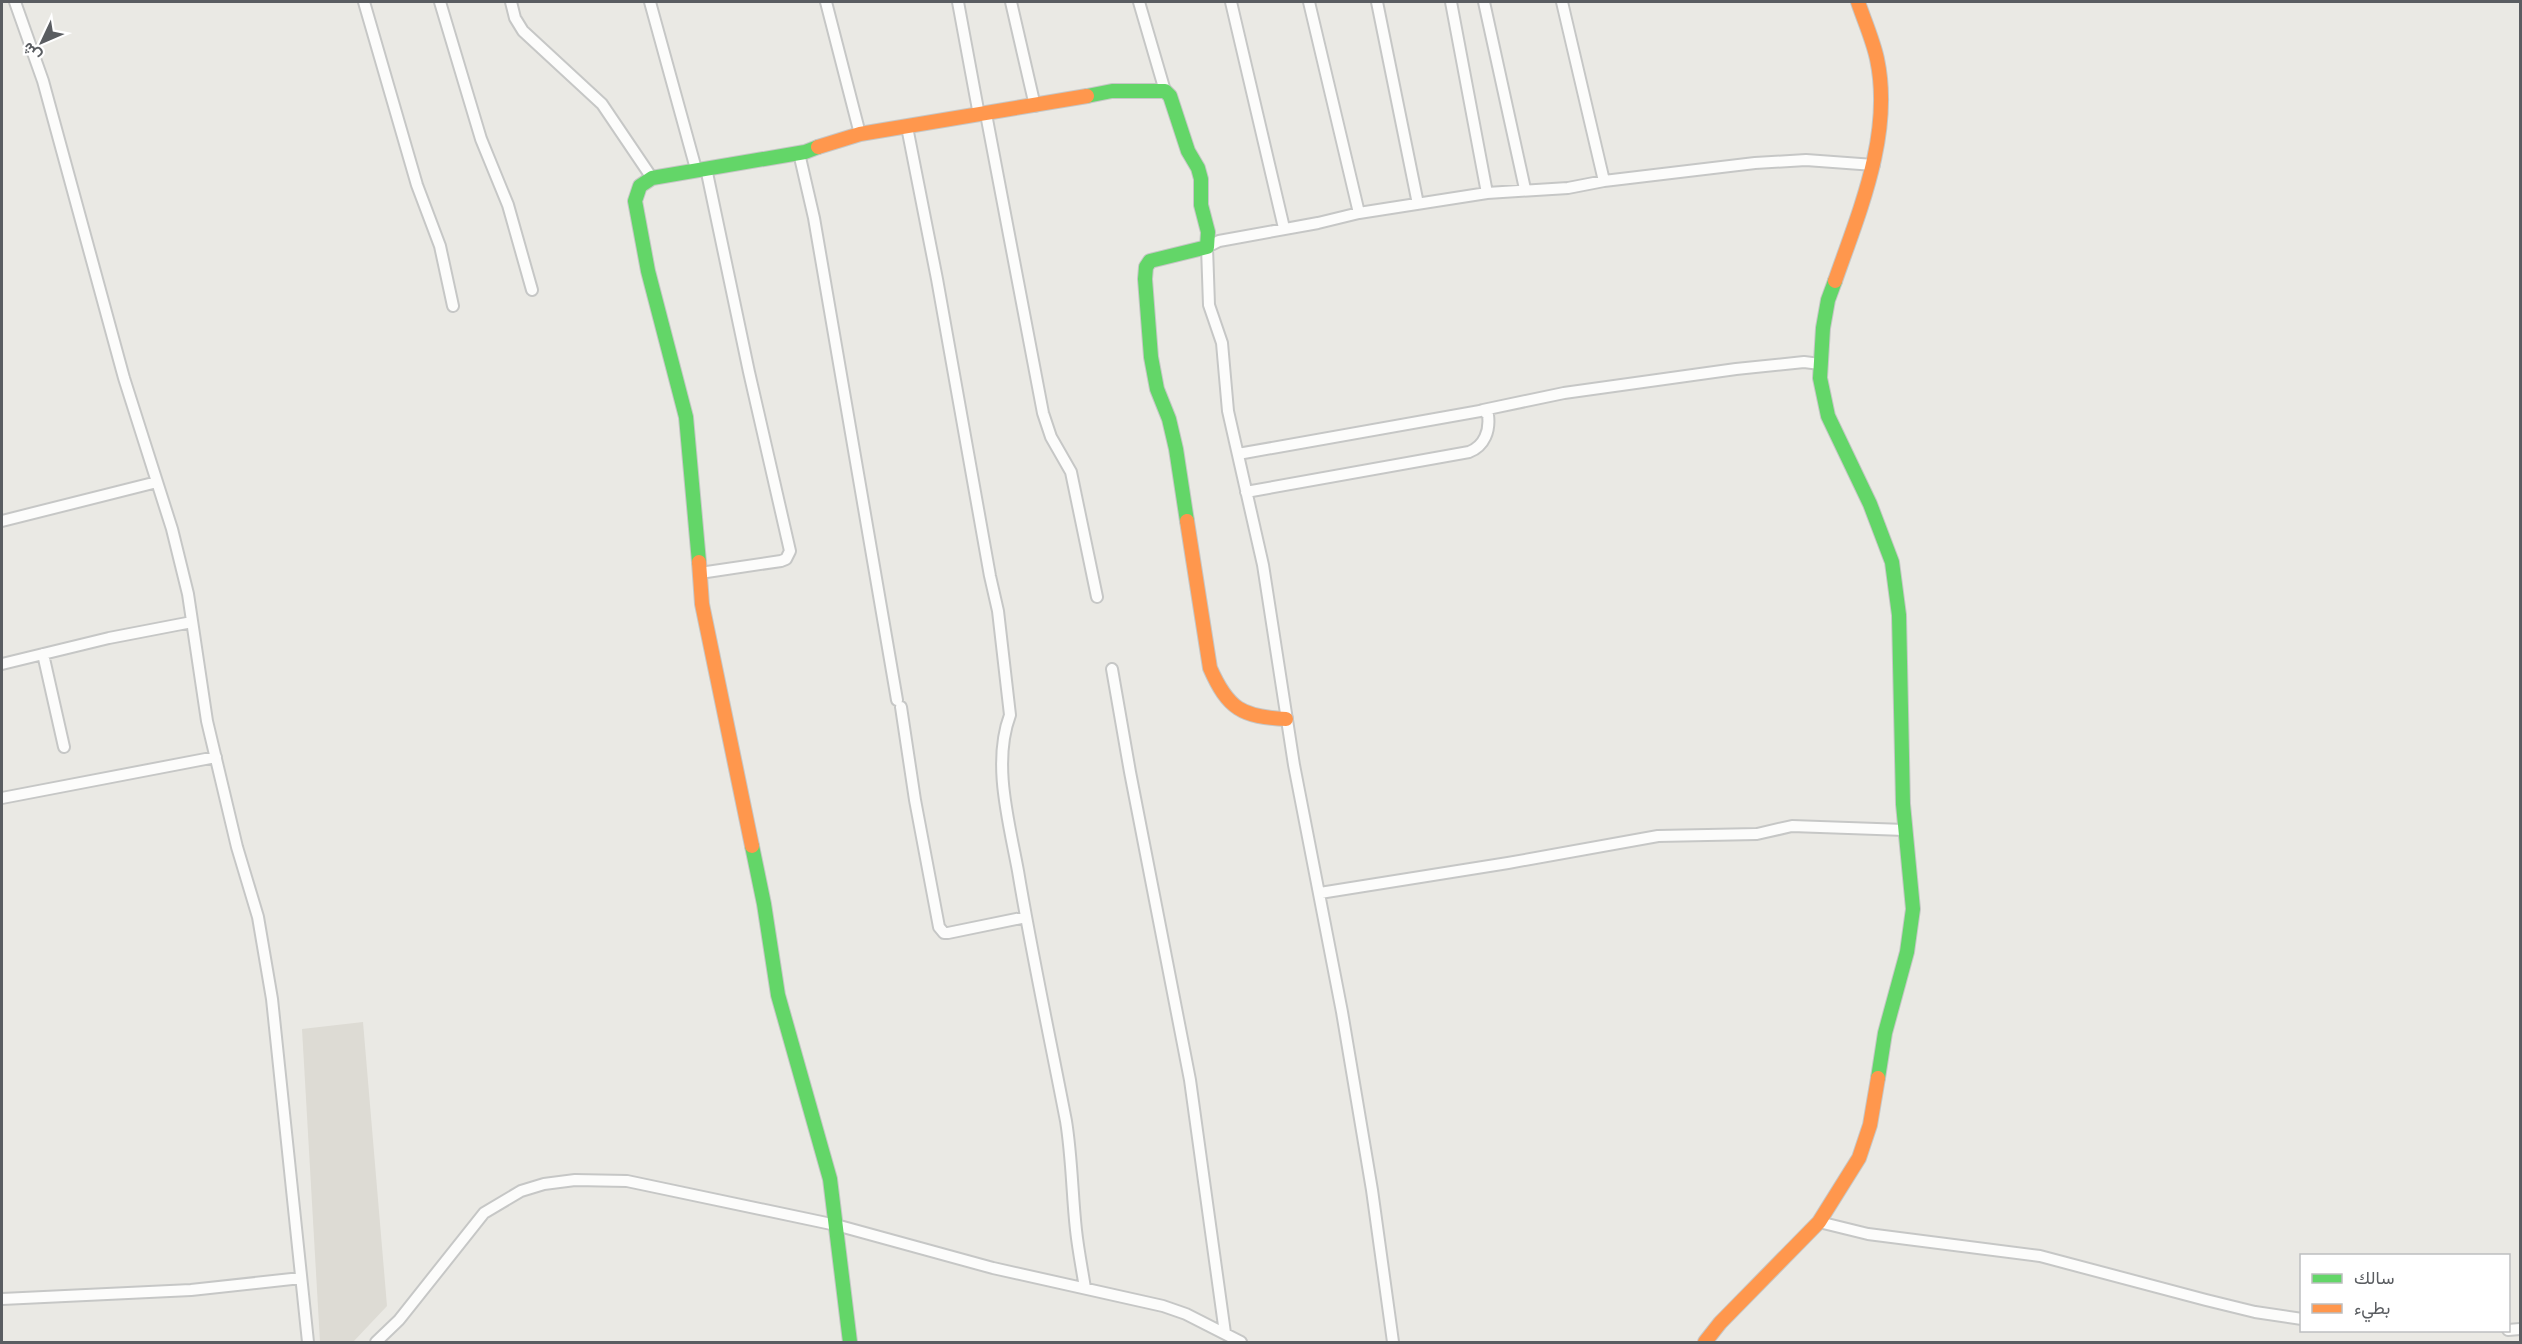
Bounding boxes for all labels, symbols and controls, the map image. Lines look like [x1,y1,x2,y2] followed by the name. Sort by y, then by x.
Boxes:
[12,12,72,72] north arrow
[17,39,45,66] text: ش
[2300,1254,2510,1332] legend
[2354,1266,2394,1288] text: سالك
[2354,1296,2390,1323] text: بطيء

